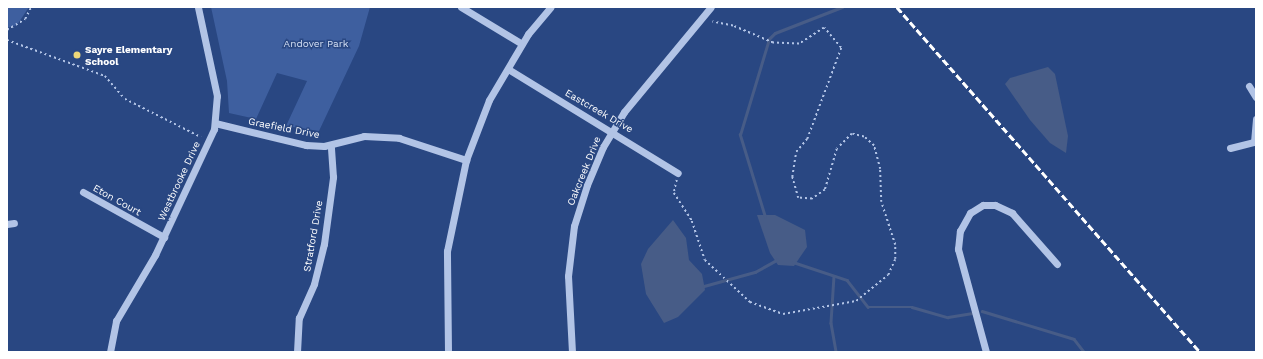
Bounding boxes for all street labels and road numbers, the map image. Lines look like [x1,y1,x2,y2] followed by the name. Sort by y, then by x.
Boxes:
[563,87,635,135] street label: Eastcreek Drive
[247,115,321,141] street label: Graefield Drive
[565,135,603,207] street label: Oakcreek Drive
[155,139,203,223] street label: Westbrooke Drive
[91,182,143,218] street label: Eton Court
[301,199,325,273] street label: Stratford Drive

